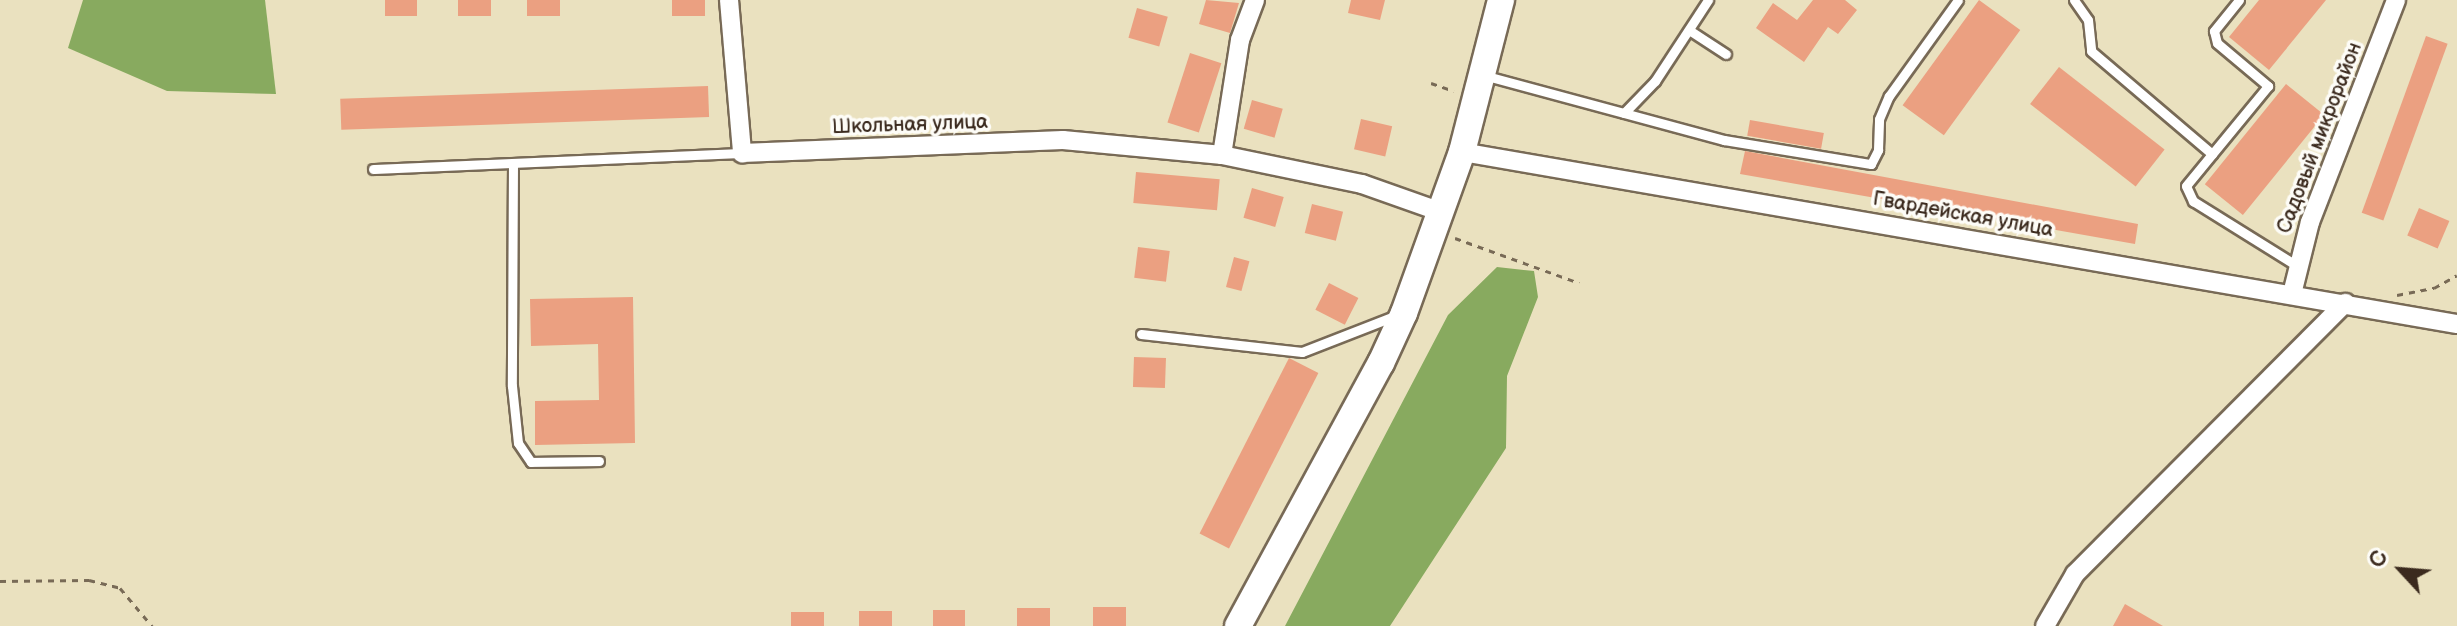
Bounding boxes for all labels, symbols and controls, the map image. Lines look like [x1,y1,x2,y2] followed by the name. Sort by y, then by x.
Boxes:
[2272,39,2368,237] street label: Садовый микрорайон
[832,110,988,140] street label: Школьная улица
[1871,187,2055,243] street label: Гвардейская улица
[2361,530,2441,610] north arrow
[2363,546,2394,572] text: С

